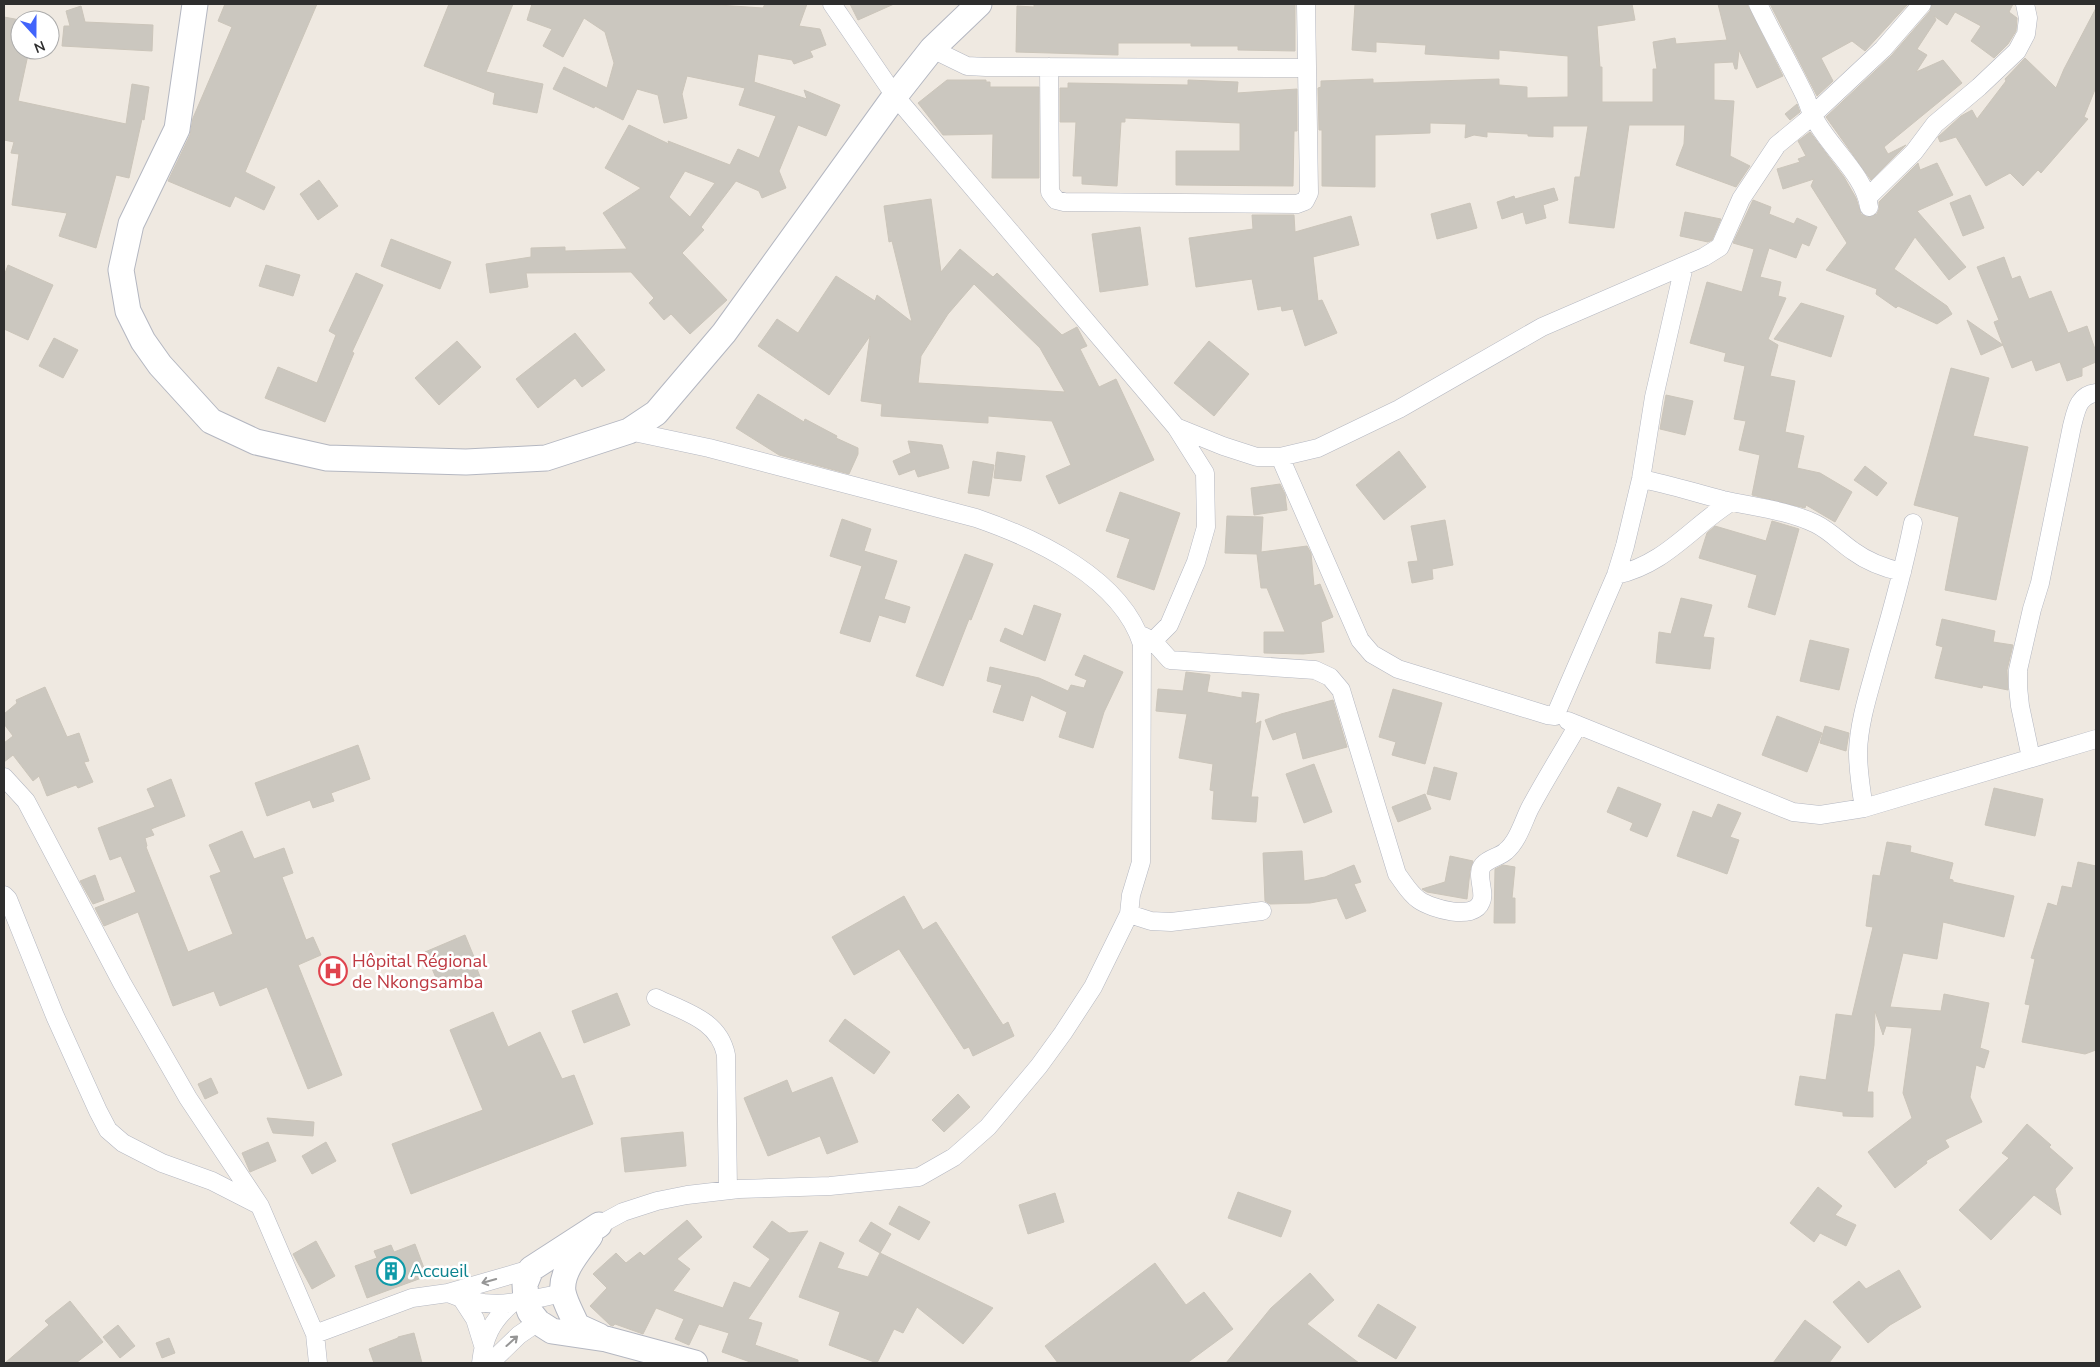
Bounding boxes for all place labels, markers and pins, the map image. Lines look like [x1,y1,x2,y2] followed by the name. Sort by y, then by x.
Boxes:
[352,949,488,994] place label: Hôpital Régional de Nkongsamba
[318,956,348,986] hospital icon: Hôpital Régional de Nkongsamba
[376,1256,406,1286] building icon: Accueil
[410,1259,469,1283] place label: Accueil

